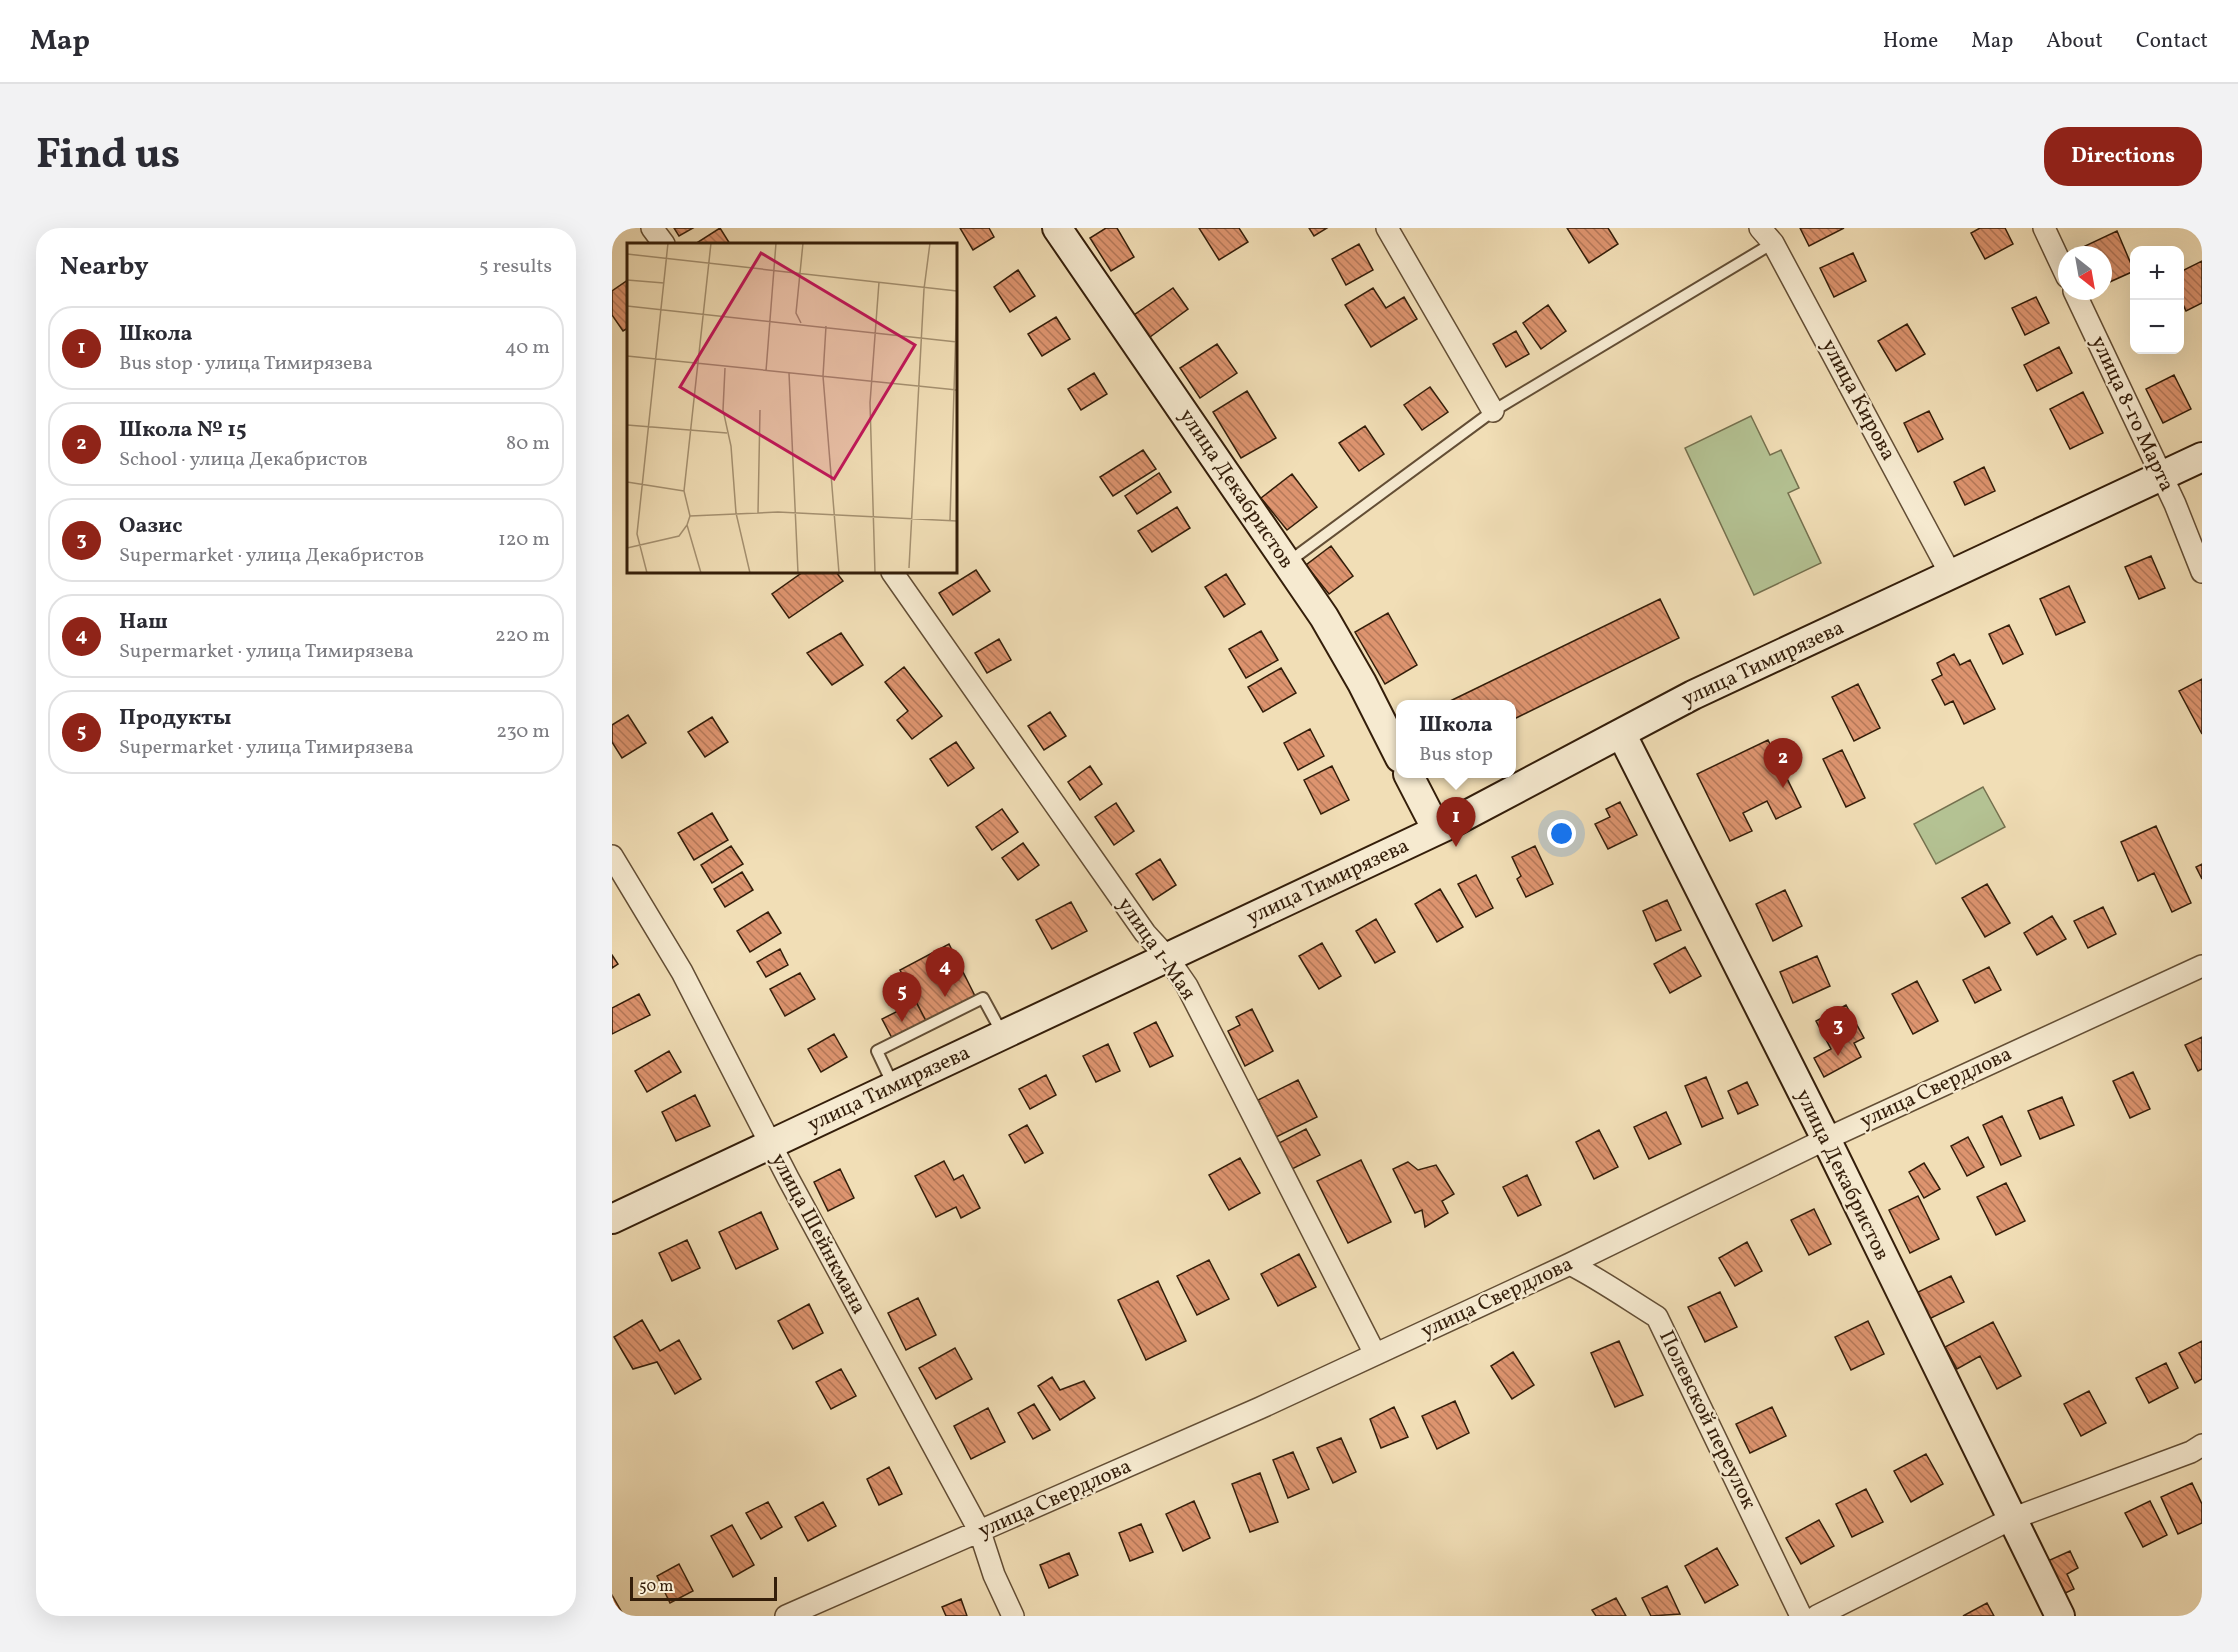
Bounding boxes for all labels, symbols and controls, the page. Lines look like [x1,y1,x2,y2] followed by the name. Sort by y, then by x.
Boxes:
[30,22,90,61] text: Map
[1883,27,1938,56] text: Home
[1971,27,2013,56] text: Map
[2046,27,2103,56] text: About
[2136,27,2208,56] text: Contact
[36,127,180,186] text: Find us
[2044,127,2202,186] button: Directions
[627,243,957,573] inset map
[2058,246,2112,300] north arrow
[2130,246,2184,354] map controls
[2130,246,2184,300] button: +
[60,249,149,285] text: Nearby
[479,253,552,281] text: 5 results
[2130,300,2184,354] button: −
[119,319,193,350] text: Школа
[2083,331,2181,497] street label: улица 8-го Марта
[77,334,86,362] text: 1
[505,334,550,362] text: 40 m
[1814,334,1902,466] street label: улица Кирова
[119,350,373,378] text: Bus stop · улица Тимирязева
[1172,403,1300,575] street label: улица Декабристов
[119,415,247,446] text: Школа № 15
[76,430,87,458] text: 2
[506,430,550,458] text: 80 m
[119,446,368,474] text: School · улица Декабристов
[119,511,182,542] text: Оазис
[76,526,87,554] text: 3
[498,526,550,554] text: 120 m
[119,542,424,570] text: Supermarket · улица Декабристов
[119,607,168,638] text: Наш
[1677,614,1849,714] street label: улица Тимирязева
[75,622,88,650] text: 4
[495,622,550,650] text: 220 m
[119,638,414,666] text: Supermarket · улица Тимирязева
[1396,700,1516,778] popup
[119,703,231,734] text: Продукты
[1419,710,1493,741] text: Школа
[77,718,86,746] text: 5
[496,718,550,746] text: 230 m
[119,734,414,762] text: Supermarket · улица Тимирязева
[1764,738,1802,788] pin: 2
[1419,741,1493,769] text: Bus stop
[1436,798,1476,847] pin: 1
[1547,819,1576,848] your location
[1242,832,1414,932] street label: улица Тимирязева
[1110,892,1202,1006] street label: улица 1-Мая
[926,948,964,997] pin: 4
[882,972,922,1022] pin: 5
[1818,1006,1858,1056] pin: 3
[803,1039,975,1139] street label: улица Тимирязева
[1855,1040,2017,1136] street label: улица Свердлова
[1788,1084,1896,1266] street label: улица Декабристов
[763,1148,873,1320] street label: улица Шейнкмана
[1416,1250,1578,1346] street label: улица Свердлова
[1651,1326,1763,1514] street label: Полевской переулок
[974,1452,1136,1546] street label: улица Свердлова
[630,1574,777,1602] scale bar
[639,1576,673,1598] text: 50 m

